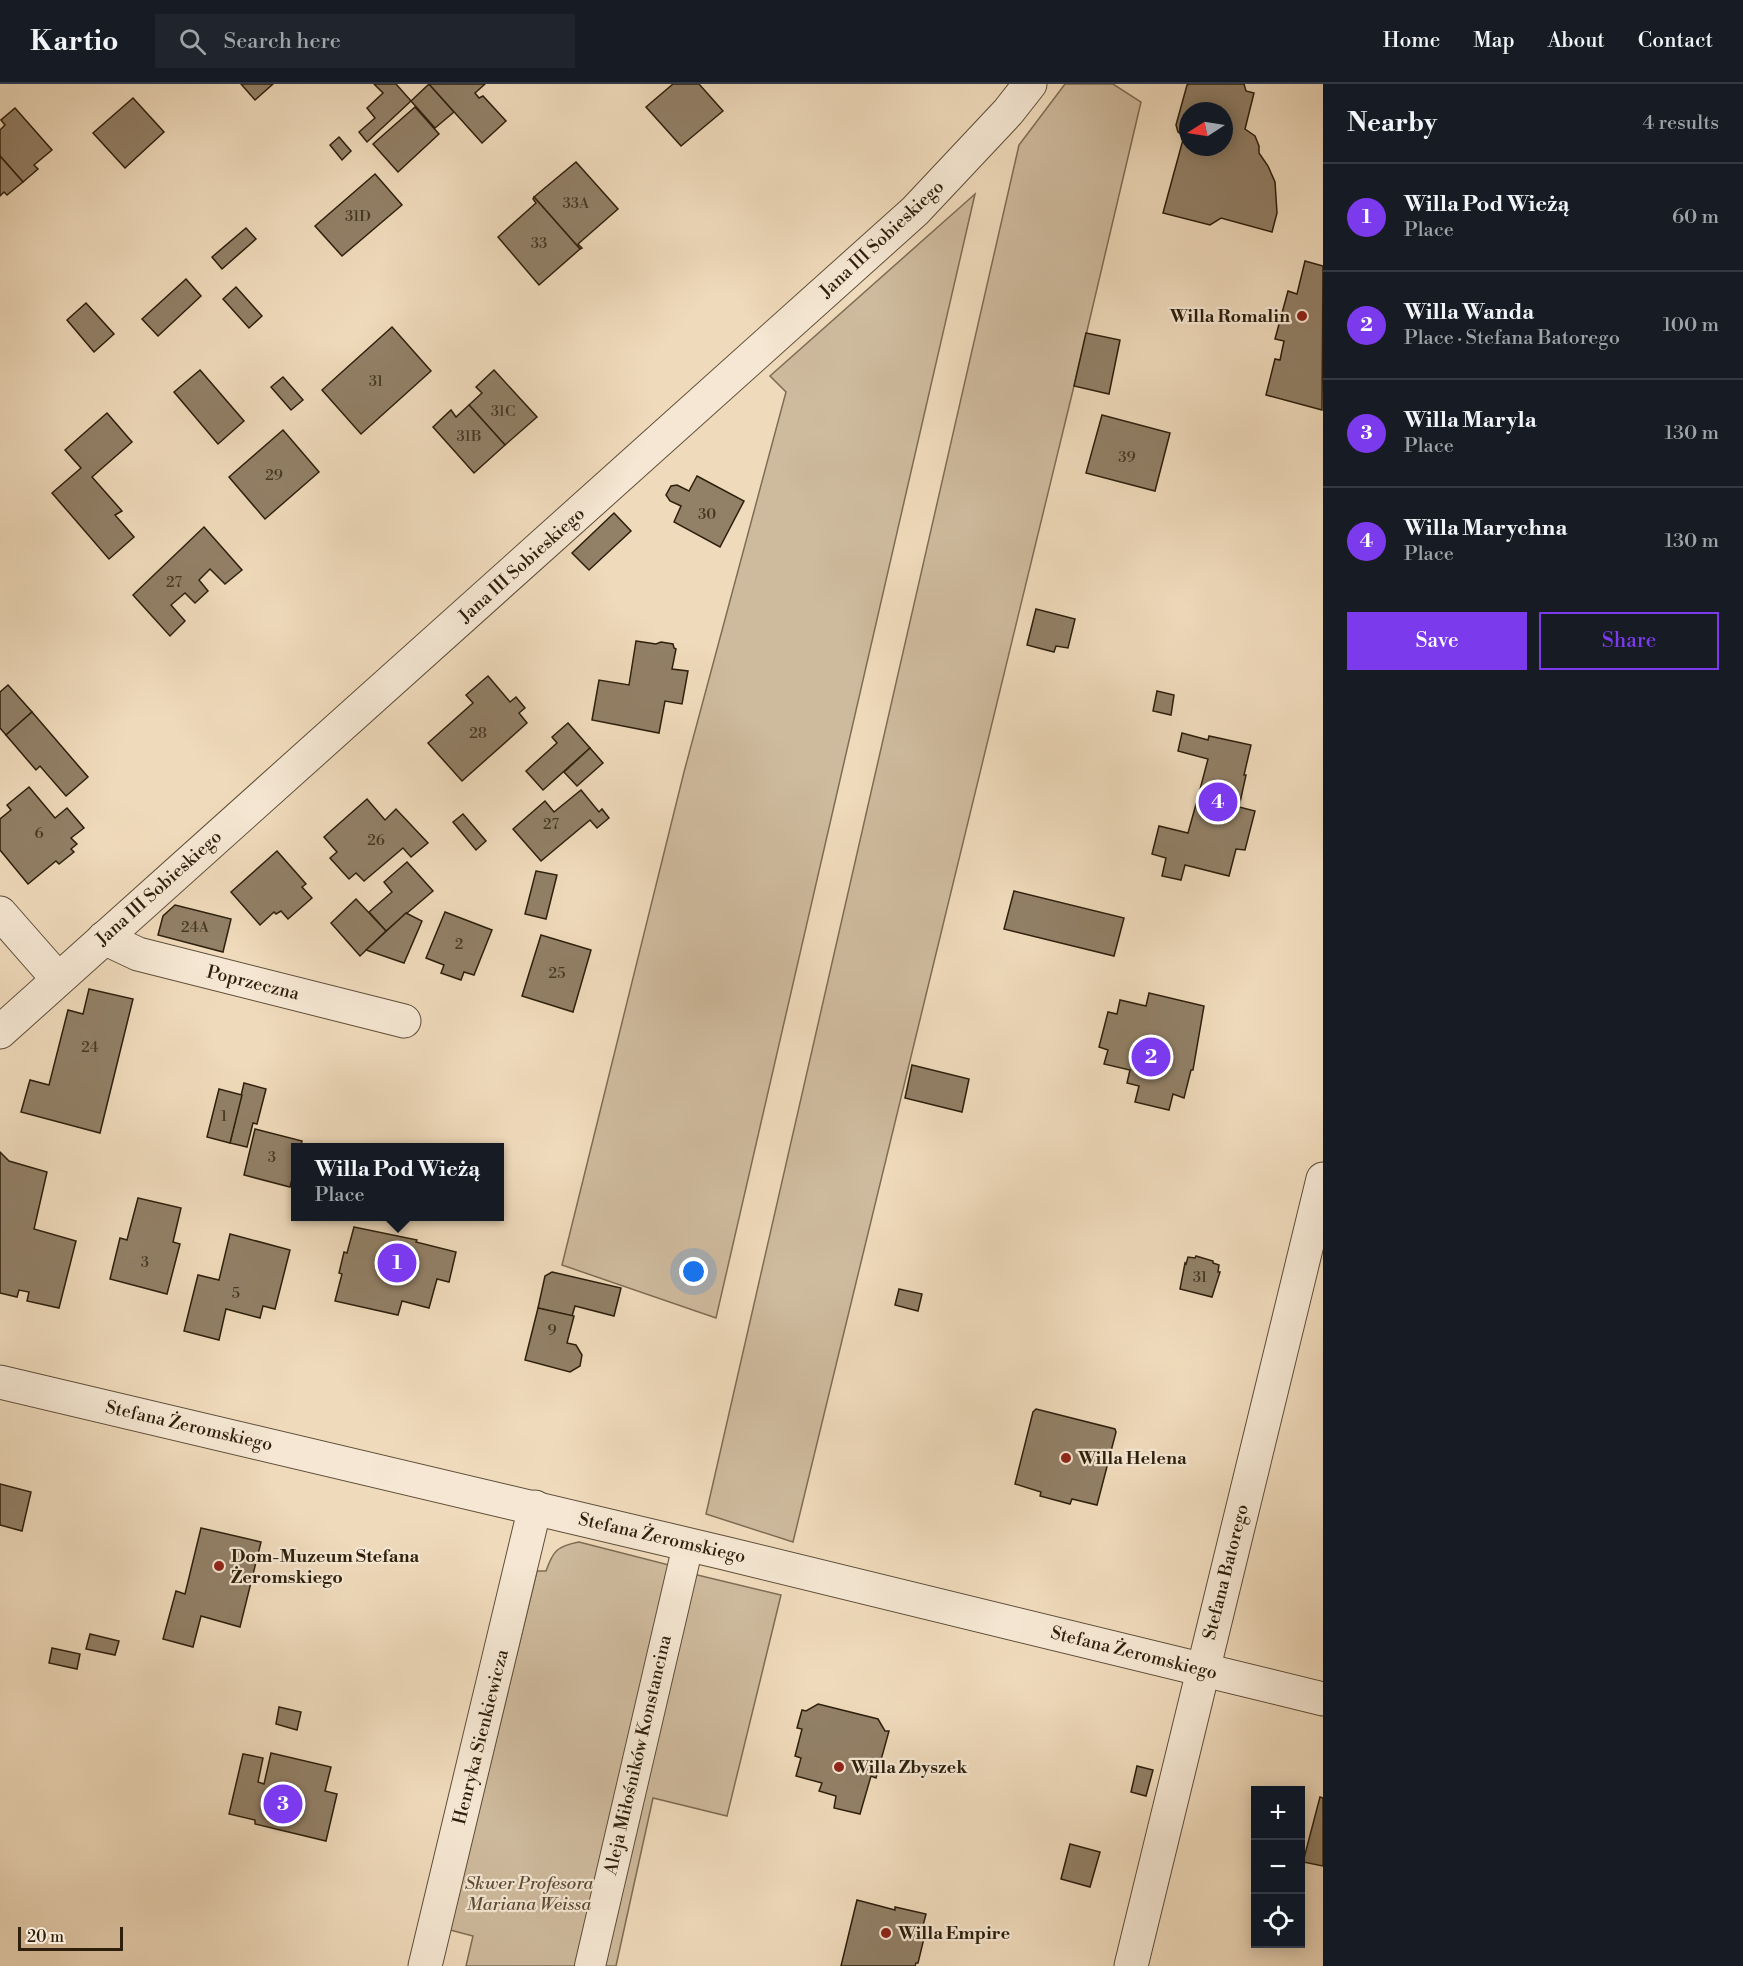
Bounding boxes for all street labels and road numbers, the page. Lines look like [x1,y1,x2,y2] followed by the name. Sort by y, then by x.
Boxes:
[814,175,949,303] street label: Jana III Sobieskiego
[453,502,590,628] street label: Jana III Sobieskiego
[90,825,227,951] street label: Jana III Sobieskiego
[204,960,303,1006] street label: Poprzeczna
[103,1396,275,1456] street label: Stefana Żeromskiego
[1198,1502,1254,1642] street label: Stefana Batorego
[576,1508,748,1568] street label: Stefana Żeromskiego
[1048,1621,1220,1685] street label: Stefana Żeromskiego
[599,1632,677,1878] street label: Aleja Miłośników Konstancina
[448,1646,514,1827] street label: Henryka Sienkiewicza

